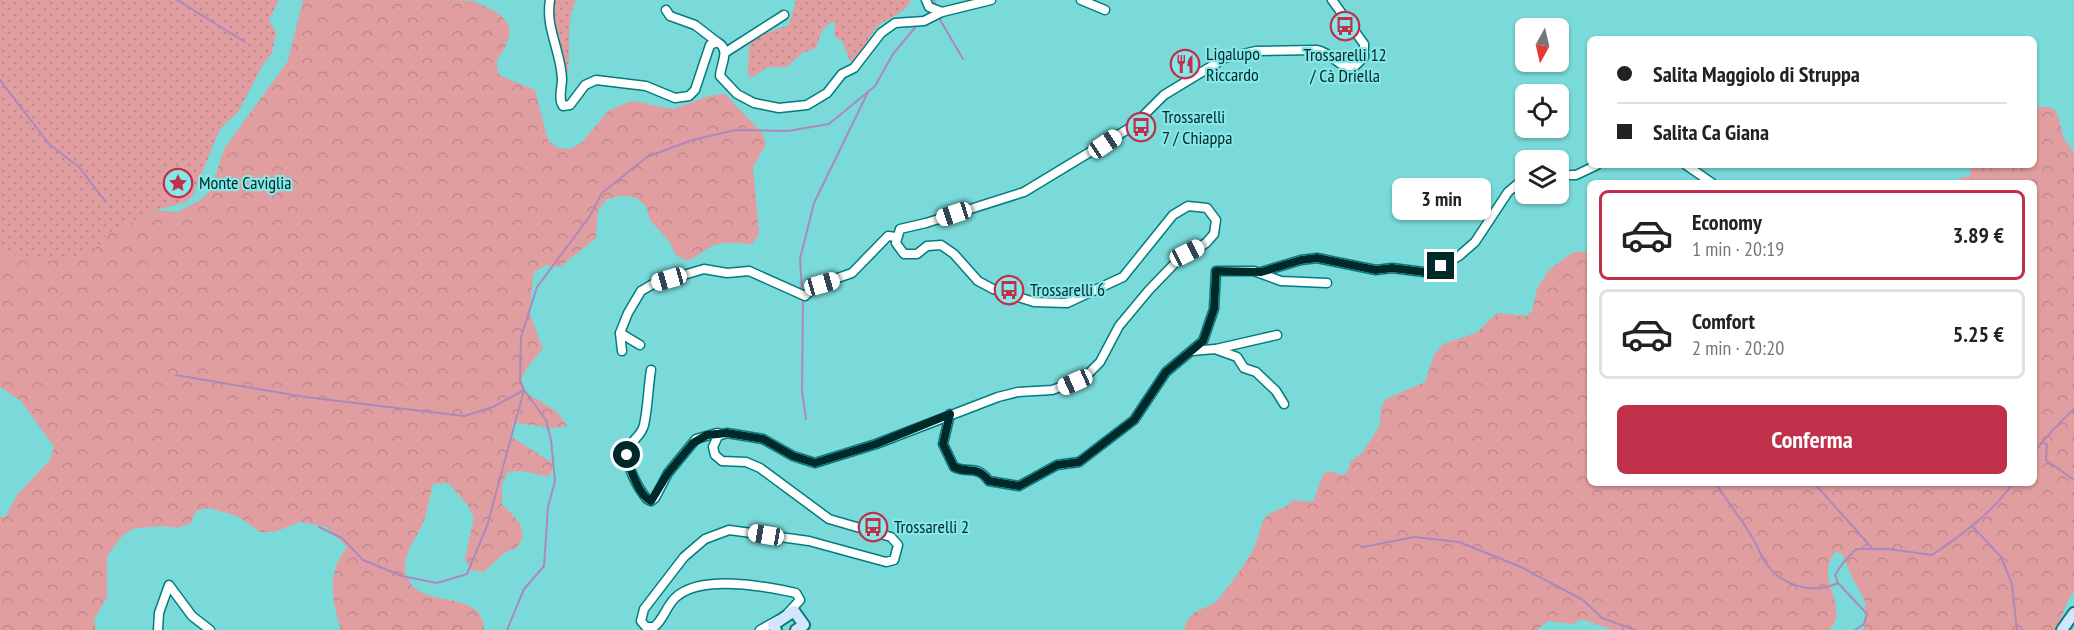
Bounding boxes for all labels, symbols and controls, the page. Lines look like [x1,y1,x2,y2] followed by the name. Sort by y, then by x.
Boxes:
[1329,10,1361,42] bus stop icon: Trossarelli 12 / Cà Driella
[1515,18,1569,72] north arrow
[1515,18,1569,204] map controls
[1206,42,1260,86] place label: Ligalupo Riccardo
[1303,43,1387,87] place label: Trossarelli 12 / Cà Driella
[1169,48,1201,80] restaurant icon: Ligalupo Riccardo
[1653,60,1860,88] text: Salita Maggiolo di Struppa
[1515,84,1569,138] button: locate
[1162,105,1232,149] place label: Trossarelli 7 / Chiappa
[1125,111,1157,143] bus stop icon: Trossarelli 7 / Chiappa
[1653,118,1769,146] text: Salita Ca Giana
[1085,126,1125,162] car
[1515,150,1569,204] button: layers
[162,167,194,199] place icon: Monte Caviglia
[199,171,291,194] place label: Monte Caviglia
[1392,179,1490,221] callout: 3 min
[1421,186,1462,212] text: 3 min
[934,200,974,228] car
[1620,208,1674,262] icon: car
[1692,208,1762,236] text: Economy
[1953,221,2004,249] text: 3.89 €
[1692,236,1784,262] text: 1 min · 20:19
[1167,237,1207,269] car
[1427,252,1454,279] route end
[649,265,689,293] car
[802,270,842,298] car
[993,274,1025,306] bus stop icon: Trossarelli 6
[1030,278,1105,301] place label: Trossarelli 6
[1620,307,1674,361] icon: car
[1692,307,1755,335] text: Comfort
[1953,320,2004,348] text: 5.25 €
[1692,335,1784,361] text: 2 min · 20:20
[1055,366,1095,398] car
[1617,405,2007,474] button: Conferma
[613,441,640,468] route start
[857,511,889,543] bus stop icon: Trossarelli 2
[894,515,969,538] place label: Trossarelli 2
[747,523,785,547] car

